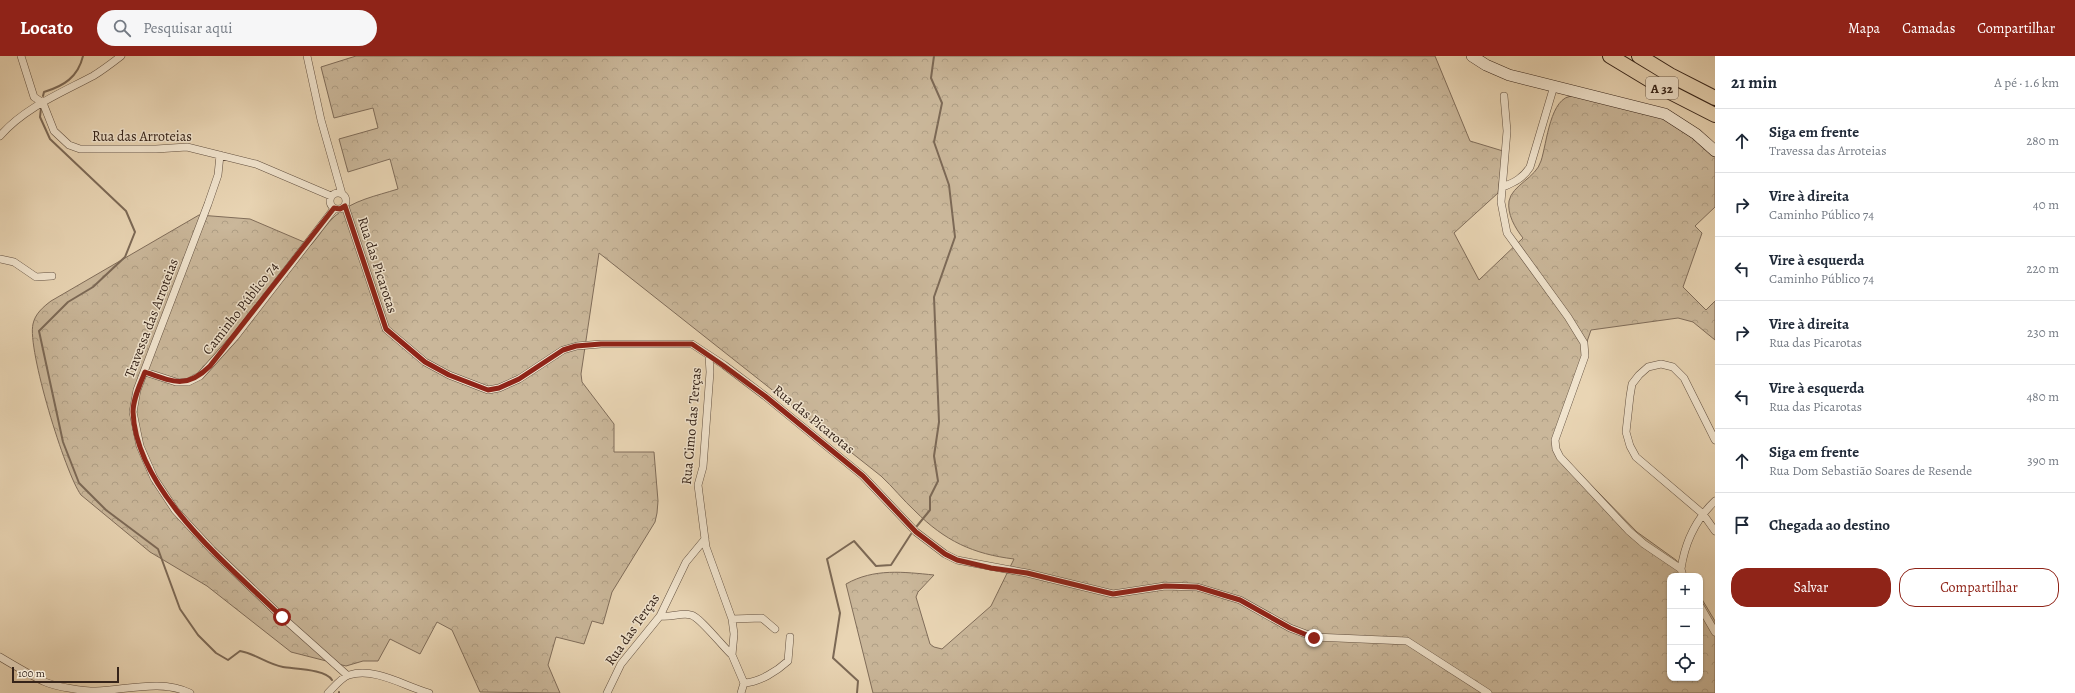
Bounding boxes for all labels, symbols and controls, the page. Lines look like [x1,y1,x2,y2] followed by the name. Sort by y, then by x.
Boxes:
[97,10,377,46] search box
[20,15,73,41] text: Locato
[111,17,133,39] icon: search
[143,18,232,38] text: Pesquisar aqui
[1848,19,1880,38] text: Mapa
[1902,19,1955,38] text: Camadas
[1977,19,2055,38] text: Compartilhar
[1731,71,1777,94] text: 21 min
[1994,74,2059,91] text: A pé · 1.6 km
[1646,77,1678,99] road number: A 32
[1769,122,1859,142] text: Siga em frente
[92,127,192,146] street label: Rua das Arroteias
[1731,130,1753,152] icon: ahead
[2026,132,2059,149] text: 280 m
[1769,142,1886,159] text: Travessa das Arroteias
[1769,186,1849,206] text: Vire à direita
[1731,194,1753,216] icon: right
[2033,196,2059,213] text: 40 m
[1769,206,1874,223] text: Caminho Público 74
[353,215,402,316] street label: Rua das Picarotas
[1769,250,1865,270] text: Vire à esquerda
[120,256,183,381] street label: Travessa das Arroteias
[198,258,283,359] street label: Caminho Público 74
[1731,258,1753,280] icon: left
[2026,260,2059,277] text: 220 m
[1769,270,1874,287] text: Caminho Público 74
[1769,314,1849,334] text: Vire à direita
[1731,322,1753,344] icon: right
[2027,324,2059,341] text: 230 m
[1769,334,1862,351] text: Rua das Picarotas
[677,367,706,485] street label: Rua Cimo das Terças
[1769,378,1865,398] text: Vire à esquerda
[769,380,859,458] street label: Rua das Picarotas
[1731,386,1753,408] icon: left
[2026,388,2059,405] text: 480 m
[1769,398,1862,415] text: Rua das Picarotas
[1769,442,1859,462] text: Siga em frente
[1731,450,1753,472] icon: ahead
[2027,452,2059,469] text: 390 m
[1769,462,1972,479] text: Rua Dom Sebastião Soares de Resende
[1731,514,1753,536] icon: arrive
[1769,515,1890,535] text: Chegada ao destino
[1731,568,1891,607] button: Salvar
[1899,568,2059,607] button: Compartilhar
[1667,573,1703,681] map controls
[1667,573,1703,609] button: +
[601,590,664,669] street label: Rua das Terças
[273,608,291,626] route start
[1667,609,1703,645] button: −
[1305,629,1323,647] route end
[1667,645,1703,681] button: locate
[12,665,119,684] scale bar
[18,666,45,681] text: 100 m

